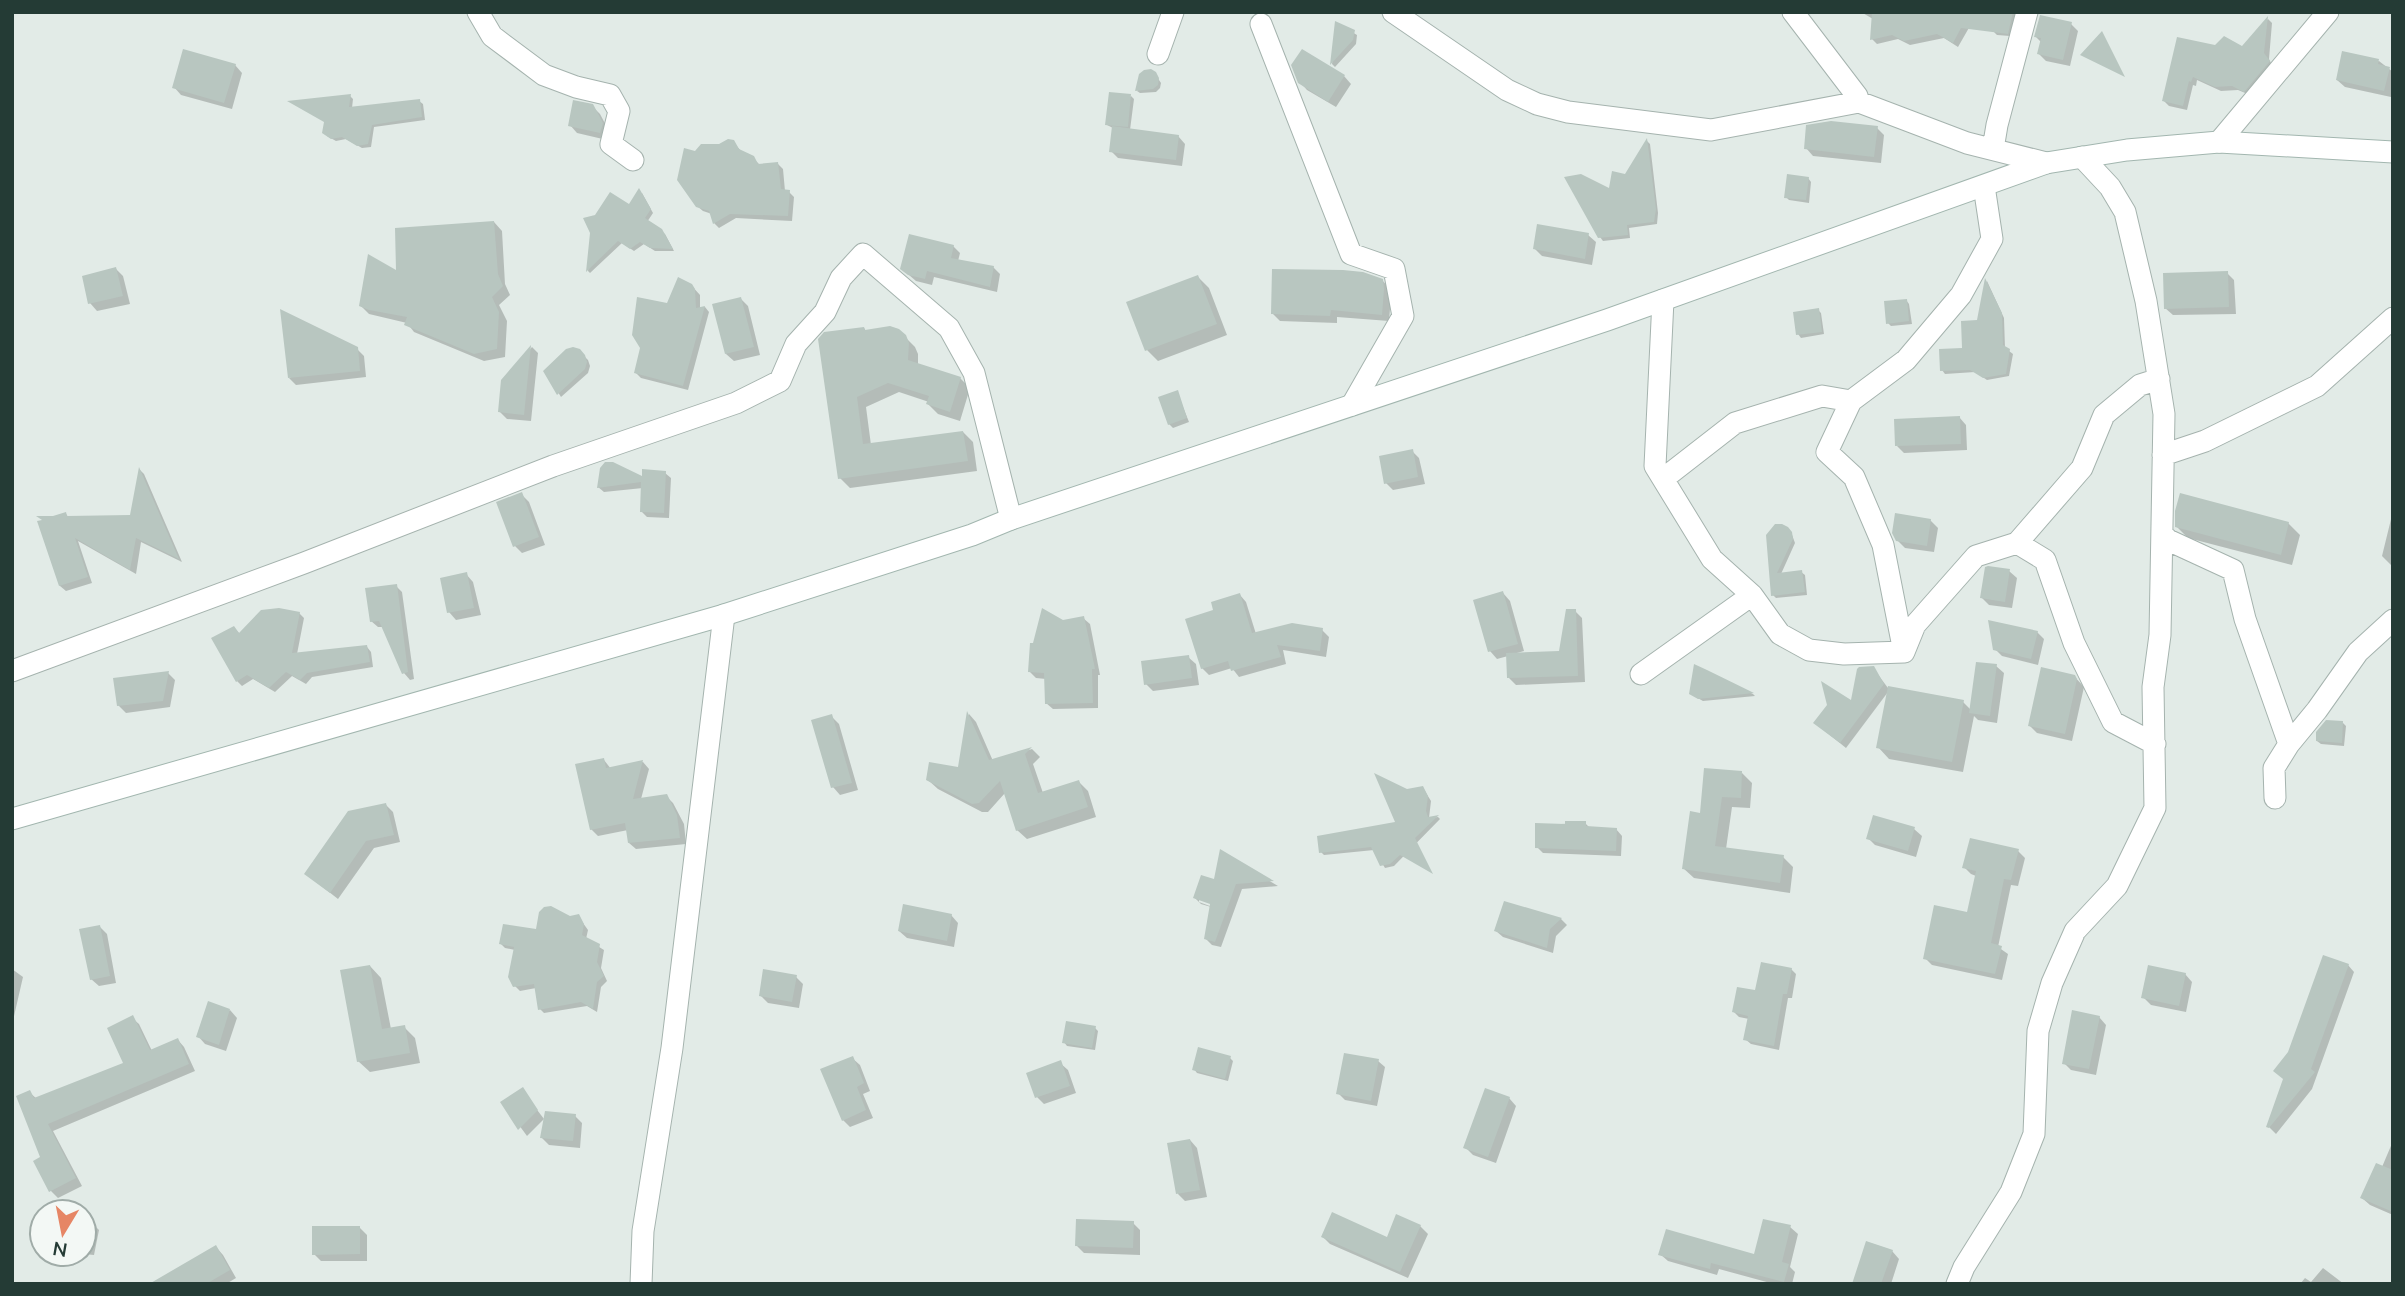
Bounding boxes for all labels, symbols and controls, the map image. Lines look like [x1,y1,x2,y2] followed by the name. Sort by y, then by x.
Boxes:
[28,1198,98,1268] north arrow
[51,1237,69,1263] text: N

